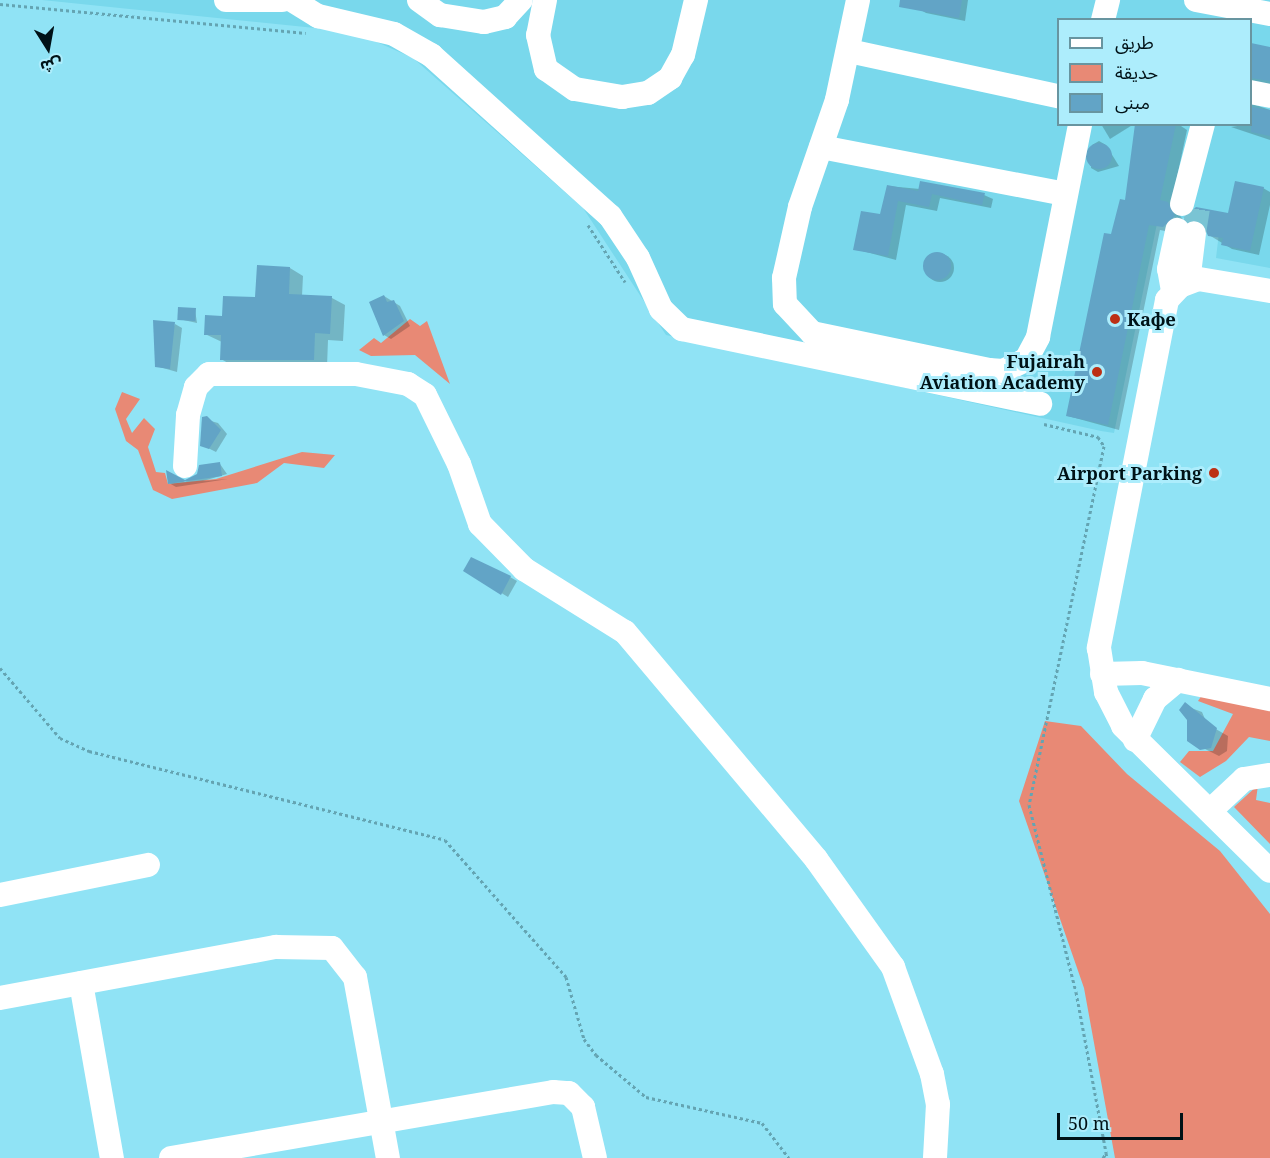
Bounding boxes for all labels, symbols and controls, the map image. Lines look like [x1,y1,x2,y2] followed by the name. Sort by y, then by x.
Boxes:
[18,18,78,78] north arrow
[1057,18,1252,126] legend
[1115,30,1154,54] text: طريق
[39,53,64,79] text: ش
[1115,60,1158,84] text: حديقة
[1115,90,1150,114] text: مبنى
[1127,308,1176,330] place label: Кафе
[1108,312,1122,326] marker: Кафе
[920,351,1085,394] place label: Fujairah Aviation Academy
[1090,365,1104,379] marker: Fujairah Aviation Academy
[1057,462,1202,484] place label: Airport Parking
[1207,466,1221,480] marker: Airport Parking
[1060,1101,1186,1139] scale bar
[1068,1111,1110,1135] text: 50 m

